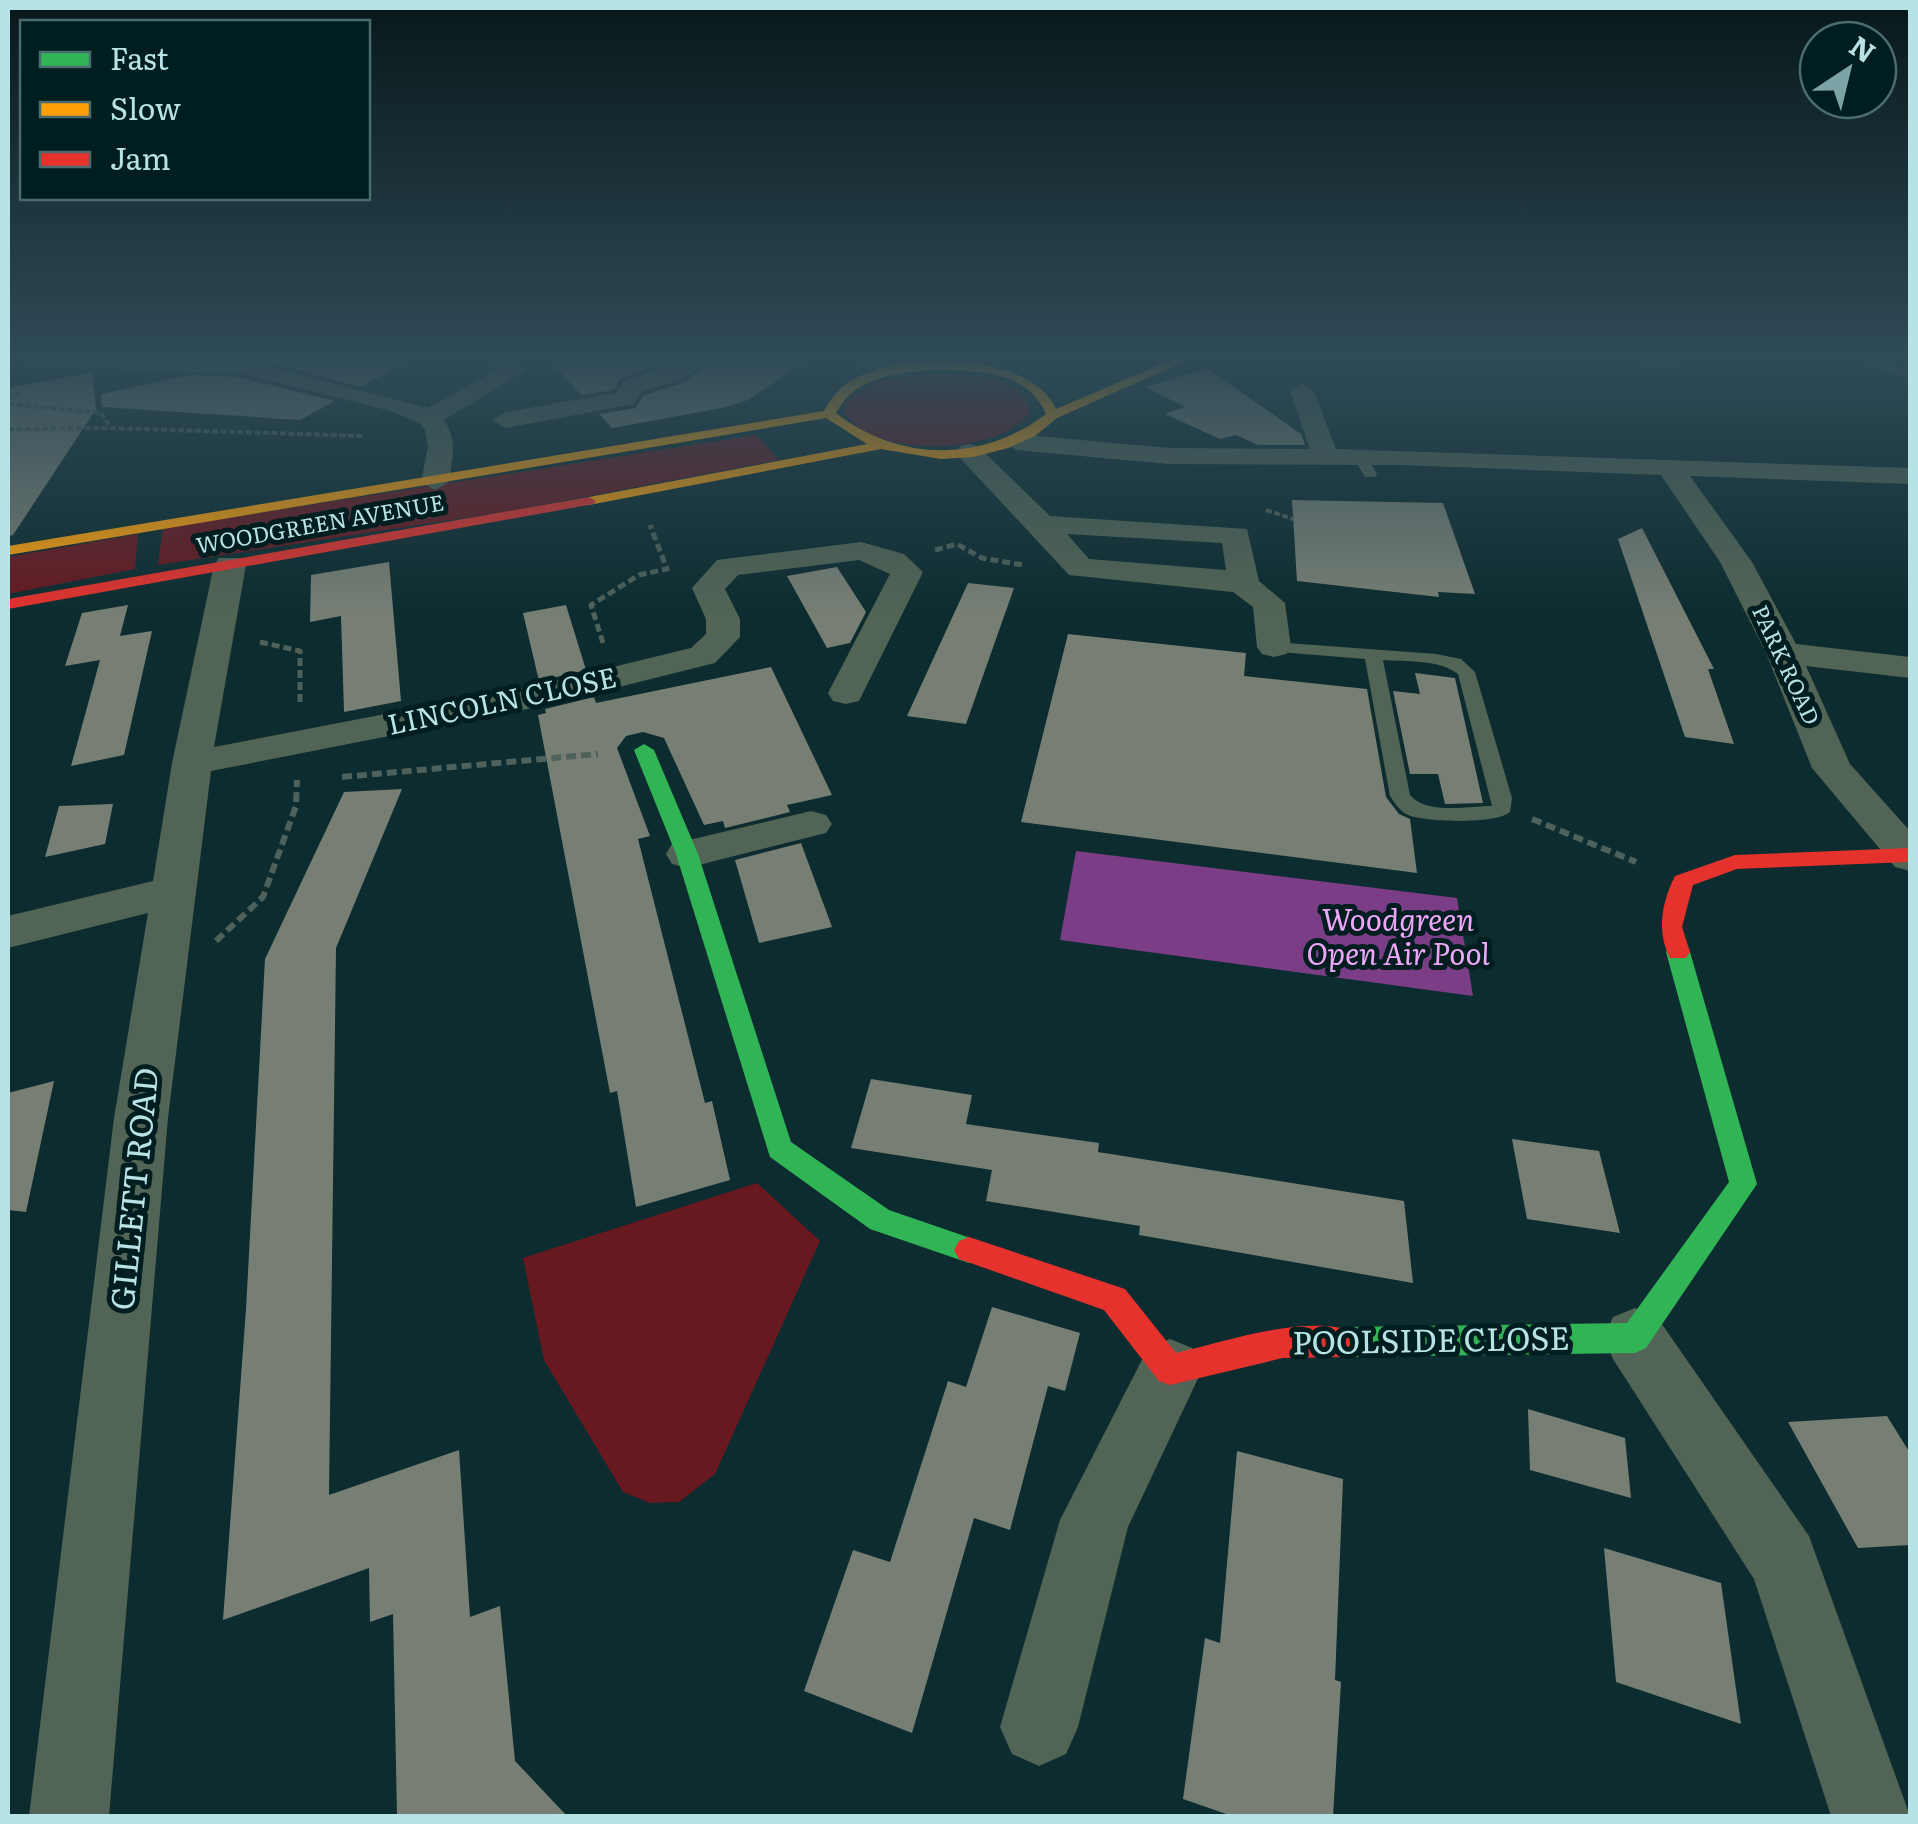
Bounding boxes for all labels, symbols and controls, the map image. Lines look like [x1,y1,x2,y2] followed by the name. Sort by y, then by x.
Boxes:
[20,20,370,200] legend
[1798,20,1898,120] north arrow
[1842,24,1885,72] text: N
[110,35,169,79] text: Fast
[110,85,181,129] text: Slow
[110,135,170,179] text: Jam
[193,484,446,561] street label: WOODGREEN AVENUE
[1745,599,1830,730] street label: PARK ROAD
[383,654,620,744] street label: LINCOLN CLOSE
[1306,896,1490,974] water label: Woodgreen Open Air Pool
[95,1065,169,1312] street label: GILLETT ROAD
[1292,1312,1570,1364] street label: POOLSIDE CLOSE

